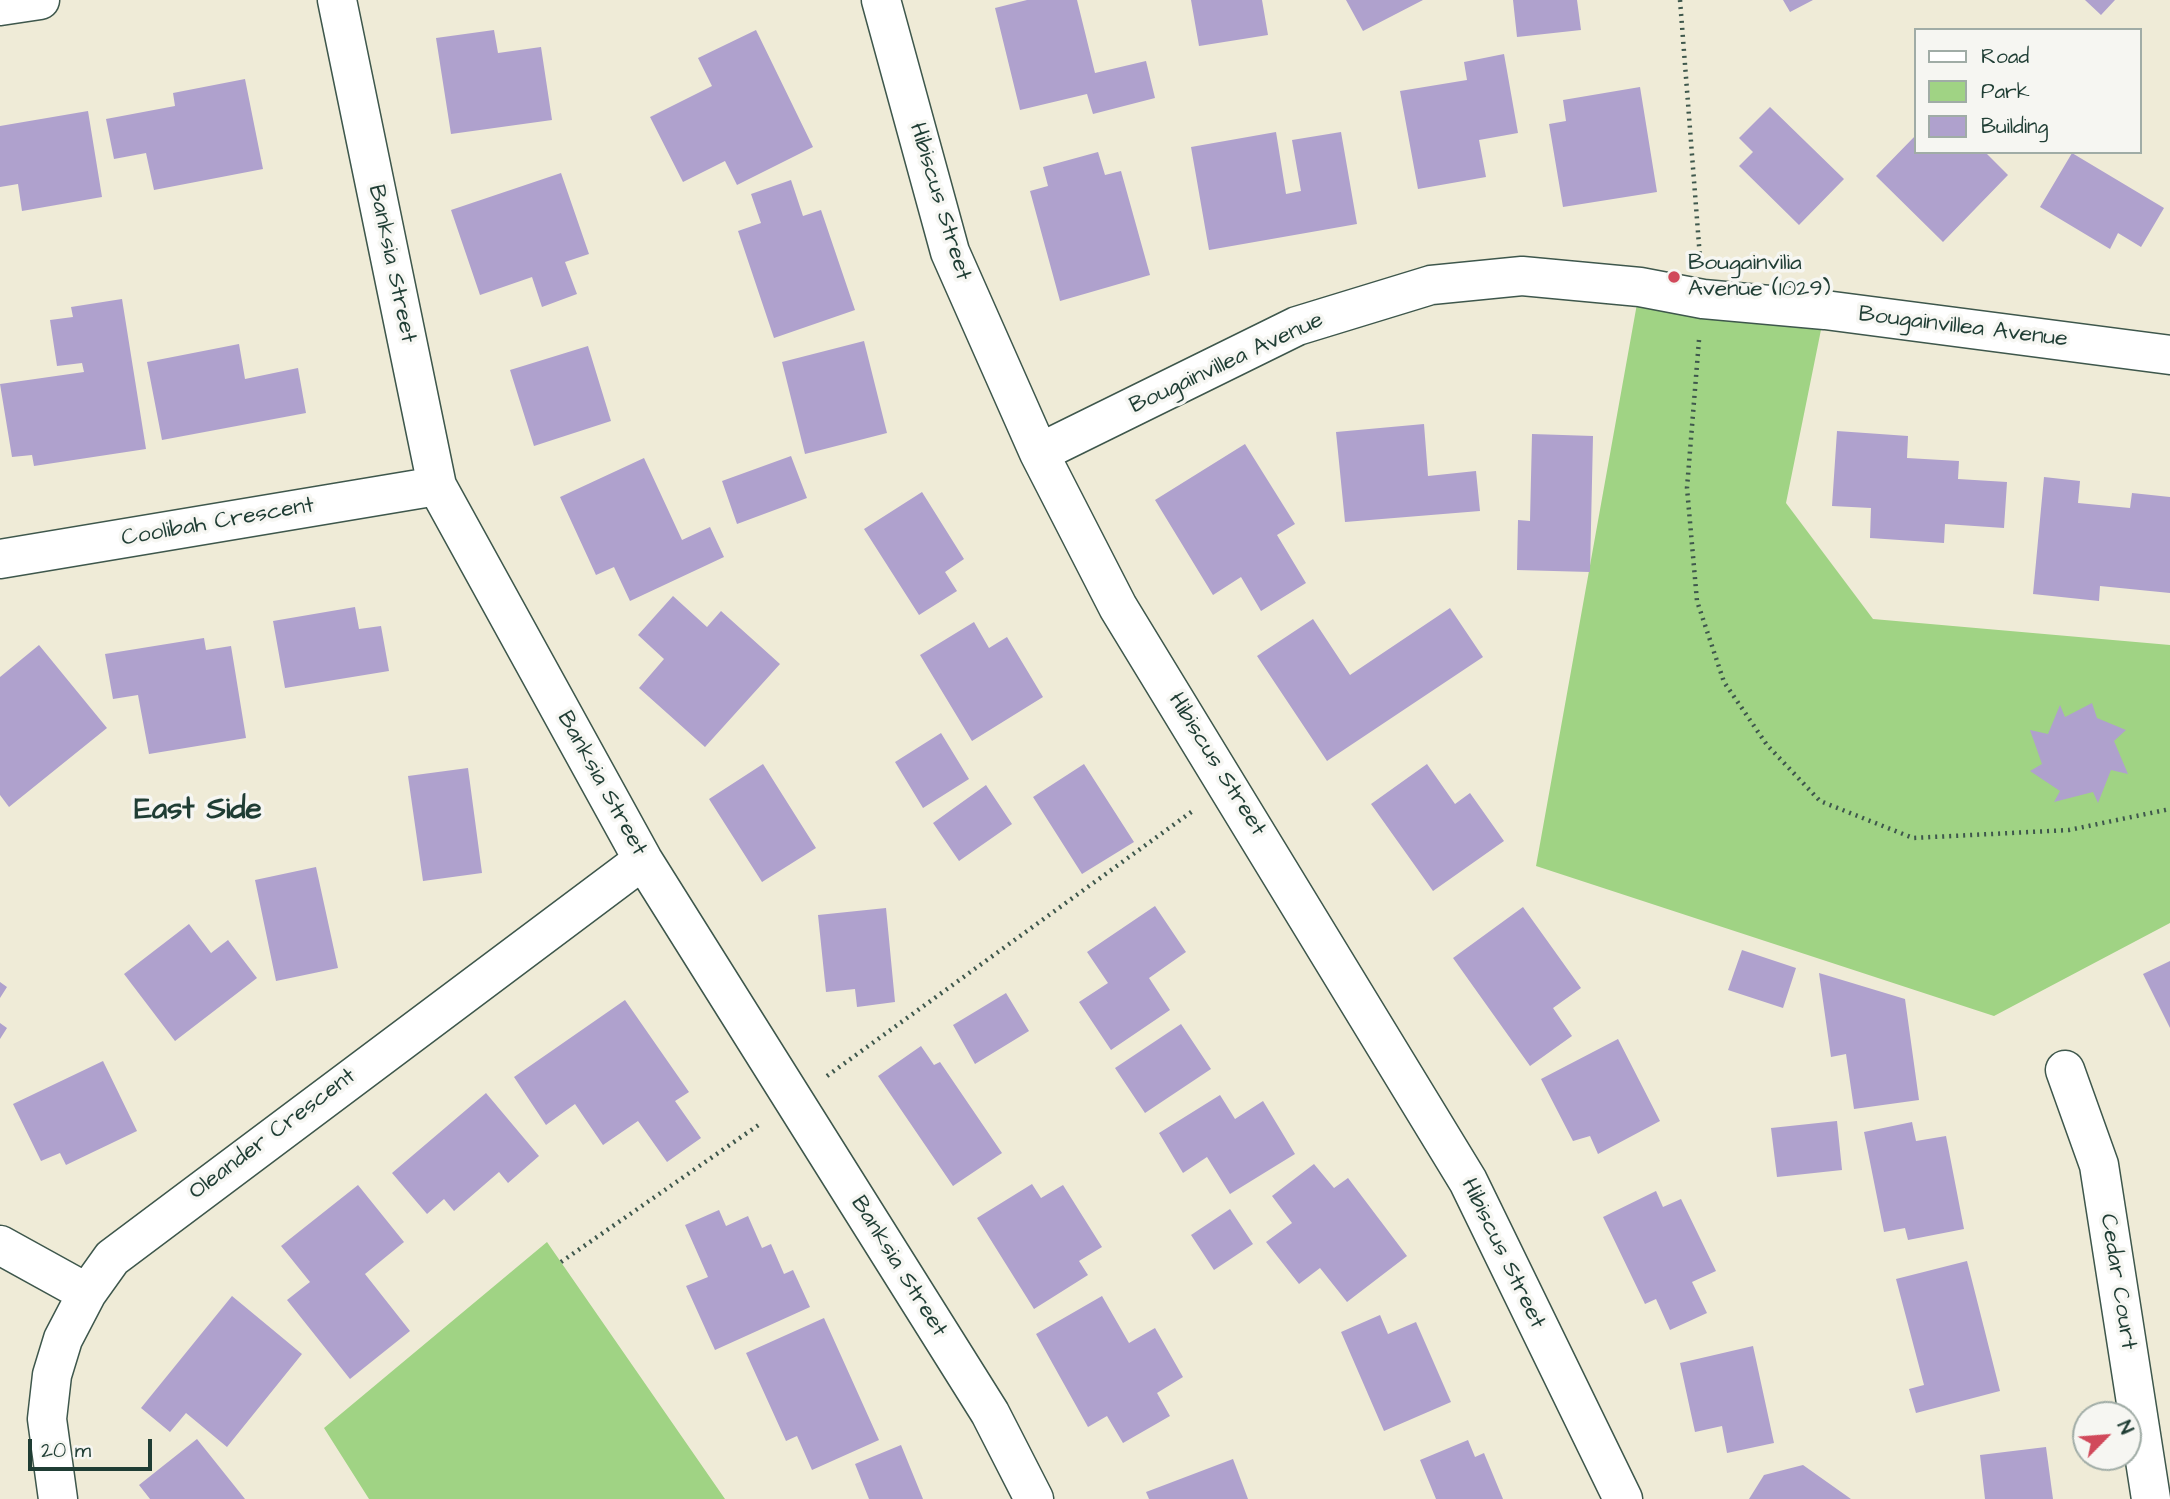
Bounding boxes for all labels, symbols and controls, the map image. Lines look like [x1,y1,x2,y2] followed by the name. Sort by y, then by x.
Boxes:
[1914,28,2142,154] legend
[1981,42,2029,71] text: Road
[1981,77,2030,106] text: Park
[1981,112,2048,141] text: Building
[902,120,976,284] street label: Hibiscus Street
[361,183,421,345] street label: Banksia Street
[1688,250,1831,304] place label: Bougainvilia Avenue (1029)
[1666,269,1682,285] marker: Bougainvilia Avenue (1029)
[1857,301,2069,355] street label: Bougainvillea Avenue
[1126,307,1328,421] street label: Bougainvillea Avenue
[119,492,317,554] street label: Coolibah Crescent
[1161,688,1271,842] street label: Hibiscus Street
[550,707,652,861] street label: Banksia Street
[134,794,262,830] district label: East Side
[184,1063,362,1207] street label: Oleander Crescent
[1454,1175,1550,1333] street label: Hibiscus Street
[844,1192,952,1342] street label: Banksia Street
[2093,1212,2141,1352] street label: Cedar Court
[2072,1401,2142,1471] north arrow
[2110,1417,2139,1439] text: N
[32,1426,156,1470] scale bar
[41,1436,91,1465] text: 20 m

